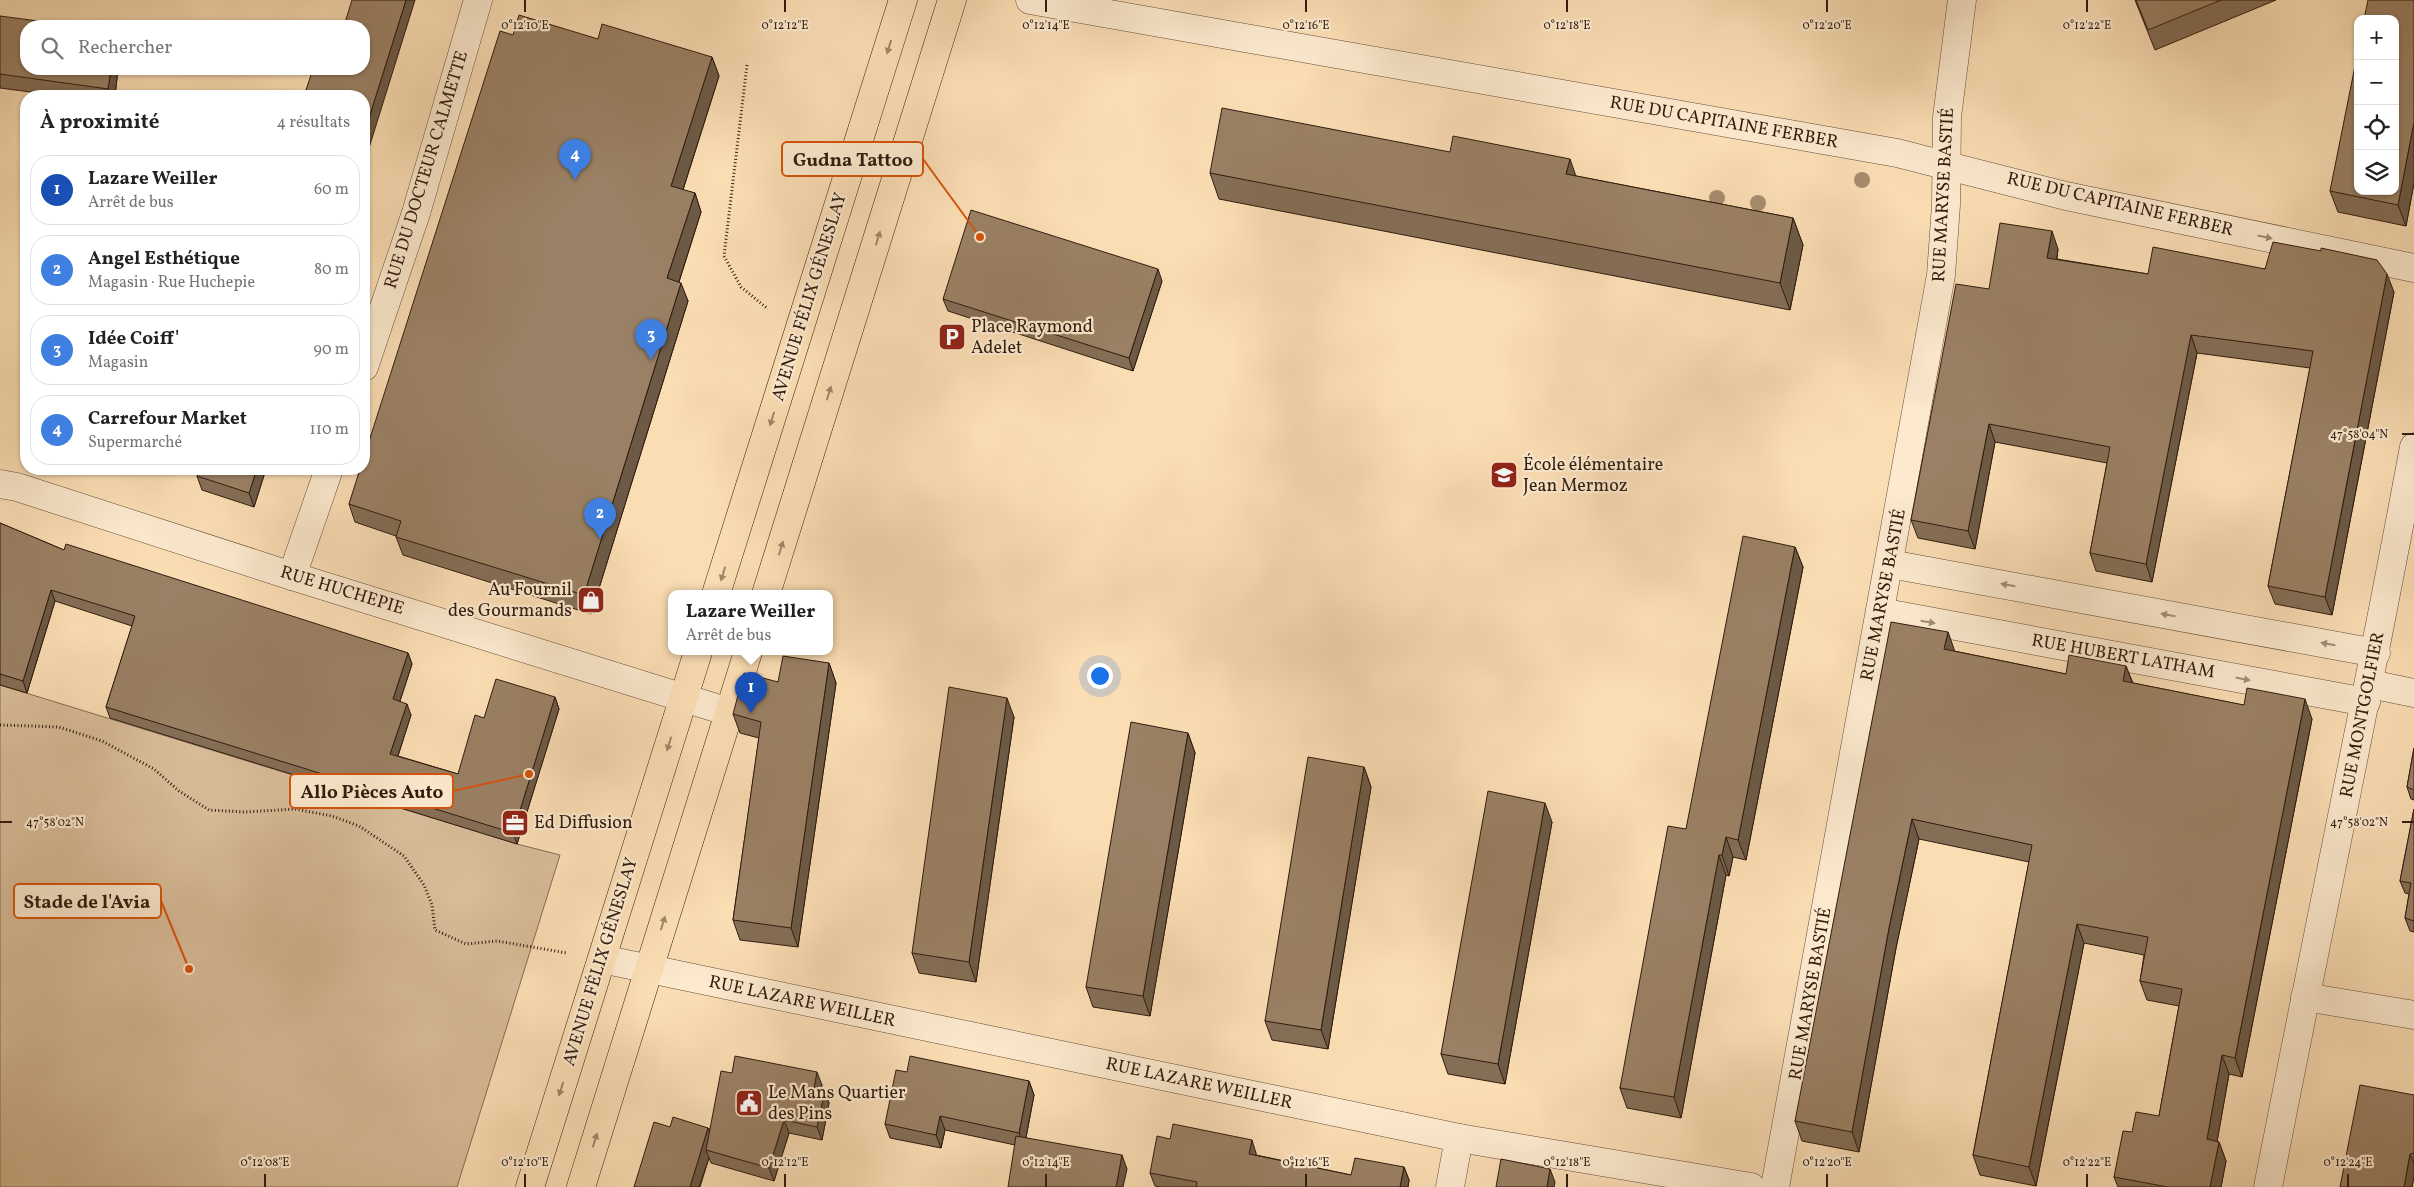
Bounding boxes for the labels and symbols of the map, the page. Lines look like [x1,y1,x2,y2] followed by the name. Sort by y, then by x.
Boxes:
[501,18,549,34] text: 0°12'10"E
[762,18,808,34] text: 0°12'12"E
[1022,18,1070,34] text: 0°12'14"E
[1283,18,1329,34] text: 0°12'16"E
[1544,18,1590,34] text: 0°12'18"E
[1802,18,1852,34] text: 0°12'20"E
[2063,18,2111,34] text: 0°12'22"E
[884,39,892,54] one-way arrow
[379,48,475,292] street label: RUE DU DOCTEUR CALMETTE
[1608,91,1840,155] street label: RUE DU CAPITAINE FERBER
[1927,107,1961,283] street label: RUE MARYSE BASTIÉ
[559,139,591,180] pin: 4
[782,142,923,176] callout: Gudna Tattoo
[793,148,913,174] text: Gudna Tattoo
[2004,167,2236,243] street label: RUE DU CAPITAINE FERBER
[766,190,854,404] street label: AVENUE FÉLIX GÉNESLAY
[874,230,882,245] one-way arrow
[2258,233,2273,241] one-way arrow
[971,315,1093,361] place label: Place Raymond Adelet
[635,319,667,360] pin: 3
[937,322,967,352] parking icon: Place Raymond Adelet
[826,385,834,400] one-way arrow
[767,411,775,426] one-way arrow
[2330,427,2388,443] text: 47°58'04"N
[1523,453,1663,499] place label: École élémentaire Jean Mermoz
[1489,460,1519,490] school or university icon: École élémentaire Jean Mermoz
[584,498,616,539] pin: 2
[1855,507,1913,683] street label: RUE MARYSE BASTIÉ
[777,540,785,555] one-way arrow
[277,560,407,622] street label: RUE HUCHEPIE
[718,566,726,581] one-way arrow
[448,578,572,624] place label: Au Fournil des Gourmands
[2000,581,2016,589] one-way arrow
[576,585,606,615] shop icon: Au Fournil des Gourmands
[2160,610,2176,618] one-way arrow
[1920,618,1936,626] one-way arrow
[2029,629,2217,685] street label: RUE HUBERT LATHAM
[2335,630,2391,800] street label: RUE MONTGOLFIER
[2320,640,2336,648] one-way arrow
[1087,663,1113,689] your location
[735,672,767,713] pin: 1
[2235,675,2250,683] one-way arrow
[665,737,673,752] one-way arrow
[290,774,453,808] callout: Allo Pièces Auto
[301,780,444,806] text: Allo Pièces Auto
[500,808,530,838] office icon: Ed Diffusion
[534,811,633,836] place label: Ed Diffusion
[26,815,84,831] text: 47°58'02"N
[2330,815,2388,831] text: 47°58'02"N
[557,855,645,1069] street label: AVENUE FÉLIX GÉNESLAY
[14,884,161,918] callout: Stade de l'Avia
[24,890,150,916] text: Stade de l'Avia
[1784,906,1839,1082] street label: RUE MARYSE BASTIÉ
[660,916,668,931] one-way arrow
[706,970,898,1034] street label: RUE LAZARE WEILLER
[1103,1052,1295,1116] street label: RUE LAZARE WEILLER
[768,1081,906,1127] place label: Le Mans Quartier des Pins
[557,1082,564,1097] one-way arrow
[734,1088,764,1118] public building icon: Le Mans Quartier des Pins
[592,1133,600,1148] one-way arrow
[240,1155,290,1171] text: 0°12'08"E
[501,1155,549,1171] text: 0°12'10"E
[762,1155,808,1171] text: 0°12'12"E
[1022,1155,1070,1171] text: 0°12'14"E
[1283,1155,1329,1171] text: 0°12'16"E
[1544,1155,1590,1171] text: 0°12'18"E
[1802,1155,1852,1171] text: 0°12'20"E
[2063,1155,2111,1171] text: 0°12'22"E
[2324,1155,2372,1171] text: 0°12'24"E

